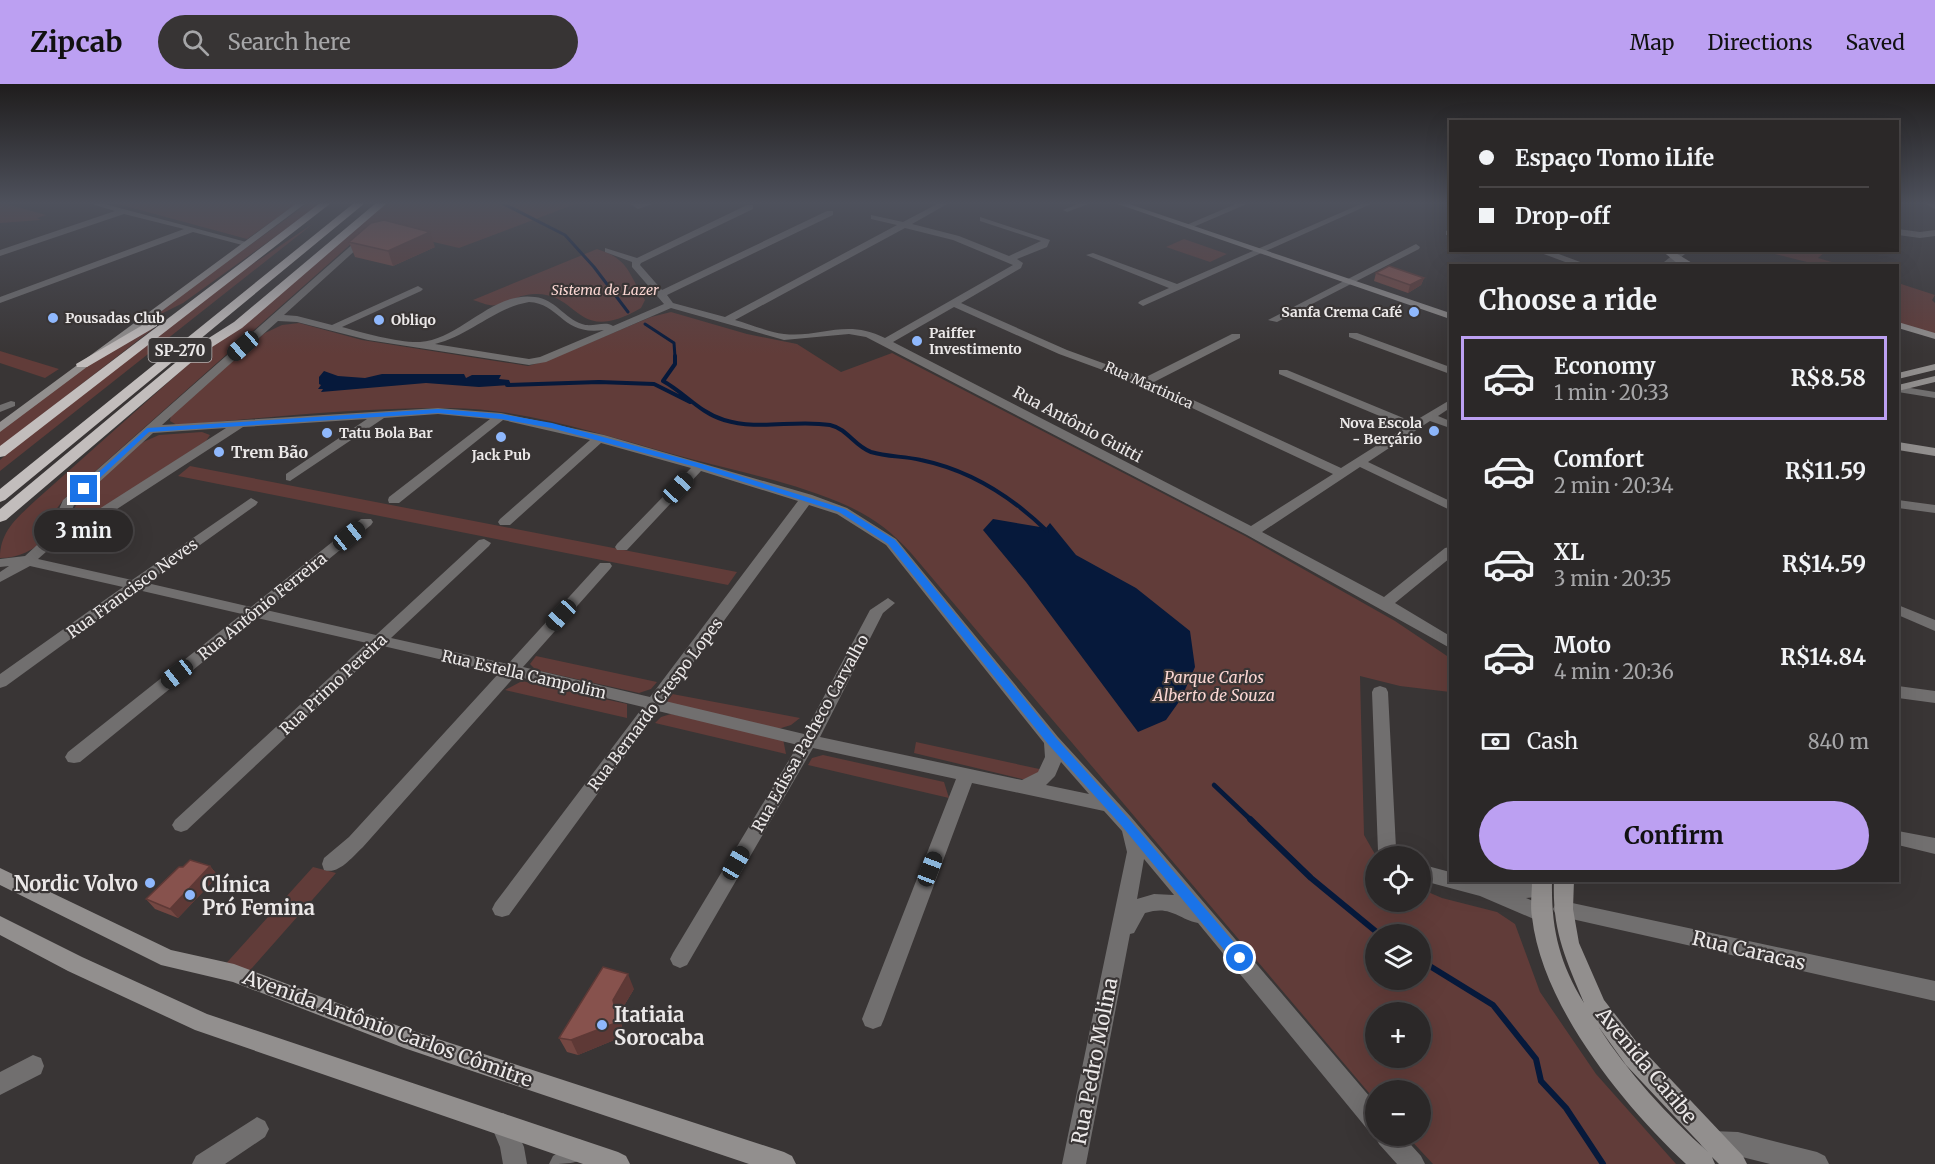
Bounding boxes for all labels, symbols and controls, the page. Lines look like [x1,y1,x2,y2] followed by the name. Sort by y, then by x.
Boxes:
[158,15,578,69] search box
[30,24,122,60] text: Zipcab
[179,26,212,59] icon: search
[227,28,351,56] text: Search here
[1630,29,1674,56] text: Map
[1707,29,1812,56] text: Directions
[1845,29,1905,56] text: Saved
[1515,144,1714,172] text: Espaço Tomo iLife
[1515,202,1610,230] text: Drop-off
[551,281,659,299] park label: Sistema de Lazer
[1479,283,1657,317] text: Choose a ride
[1281,303,1402,321] place label: Sanfa Crema Café
[1407,305,1421,319] marker: Sanfa Crema Café
[65,309,165,327] place label: Pousadas Club
[46,311,60,325] marker: Pousadas Club
[391,311,436,329] place label: Obliqo
[372,313,386,327] marker: Obliqo
[929,324,1022,358] place label: Paiffer Investimento
[224,327,262,365] car
[910,334,924,348] marker: Paiffer Investimento
[148,338,212,362] road number: SP-270
[1482,351,1536,405] icon: car
[1554,352,1655,380] text: Economy
[1102,357,1197,413] street label: Rua Martinica
[1791,364,1866,392] text: R$8.58
[1554,380,1669,405] text: 1 min · 20:33
[1010,382,1146,466] street label: Rua Antônio Guitti
[1339,414,1422,448] place label: Nova Escola - Berçário
[339,424,433,442] place label: Tatu Bola Bar
[1427,424,1441,438] marker: Nova Escola - Berçário
[320,426,334,440] marker: Tatu Bola Bar
[494,430,508,444] marker: Jack Pub
[231,442,308,462] place label: Trem Bão
[1482,444,1536,498] icon: car
[212,445,226,459] marker: Trem Bão
[1554,445,1644,473] text: Comfort
[470,446,531,464] place label: Jack Pub
[1785,457,1866,485] text: R$11.59
[659,469,697,507] car
[1554,473,1674,498] text: 2 min · 20:34
[70,475,97,502] route end
[34,510,134,552] callout: 3 min
[55,518,112,543] text: 3 min
[329,518,369,554] car
[63,534,202,642] street label: Rua Francisco Neves
[1482,537,1536,591] icon: car
[1554,538,1584,566] text: XL
[194,548,331,664] street label: Rua Antônio Ferreira
[1782,550,1866,578] text: R$14.59
[1554,566,1672,591] text: 3 min · 20:35
[542,596,580,634] car
[583,613,727,794] street label: Rua Bernardo Crespo Lopes
[275,629,391,739] street label: Rua Primo Pereira
[1482,630,1536,684] icon: car
[747,631,873,835] street label: Rua Edissa Pacheco Carvalho
[1554,631,1611,659] text: Moto
[1780,643,1866,671] text: R$14.84
[440,645,608,703] street label: Rua Estella Campolim
[157,656,197,692] car
[1554,659,1674,684] text: 4 min · 20:36
[1151,667,1275,705] park label: Parque Carlos Alberto de Souza
[1479,725,1512,758] icon: cash
[1527,727,1578,755] text: Cash
[1808,729,1869,754] text: 840 m
[1479,801,1869,870] button: Confirm
[719,843,753,883] car
[1365,846,1431,1146] map controls
[1365,846,1431,912] button: locate
[915,849,945,889] car
[14,871,138,896] place label: Nordic Volvo
[202,872,315,920] place label: Clínica Pró Femina
[143,876,157,890] marker: Nordic Volvo
[183,888,197,902] marker: Clínica Pró Femina
[1365,924,1431,990] button: layers
[1690,925,1808,975] street label: Rua Caracas
[1226,944,1253,971] route start
[239,964,536,1092] street label: Avenida Antônio Carlos Cômitre
[1066,975,1123,1147] street label: Rua Pedro Molina
[1591,1001,1703,1128] street label: Avenida Caribe
[614,1002,704,1050] place label: Itatiaia Sorocaba
[1365,1002,1431,1068] button: +
[595,1018,609,1032] marker: Itatiaia Sorocaba
[1365,1080,1431,1146] button: −

